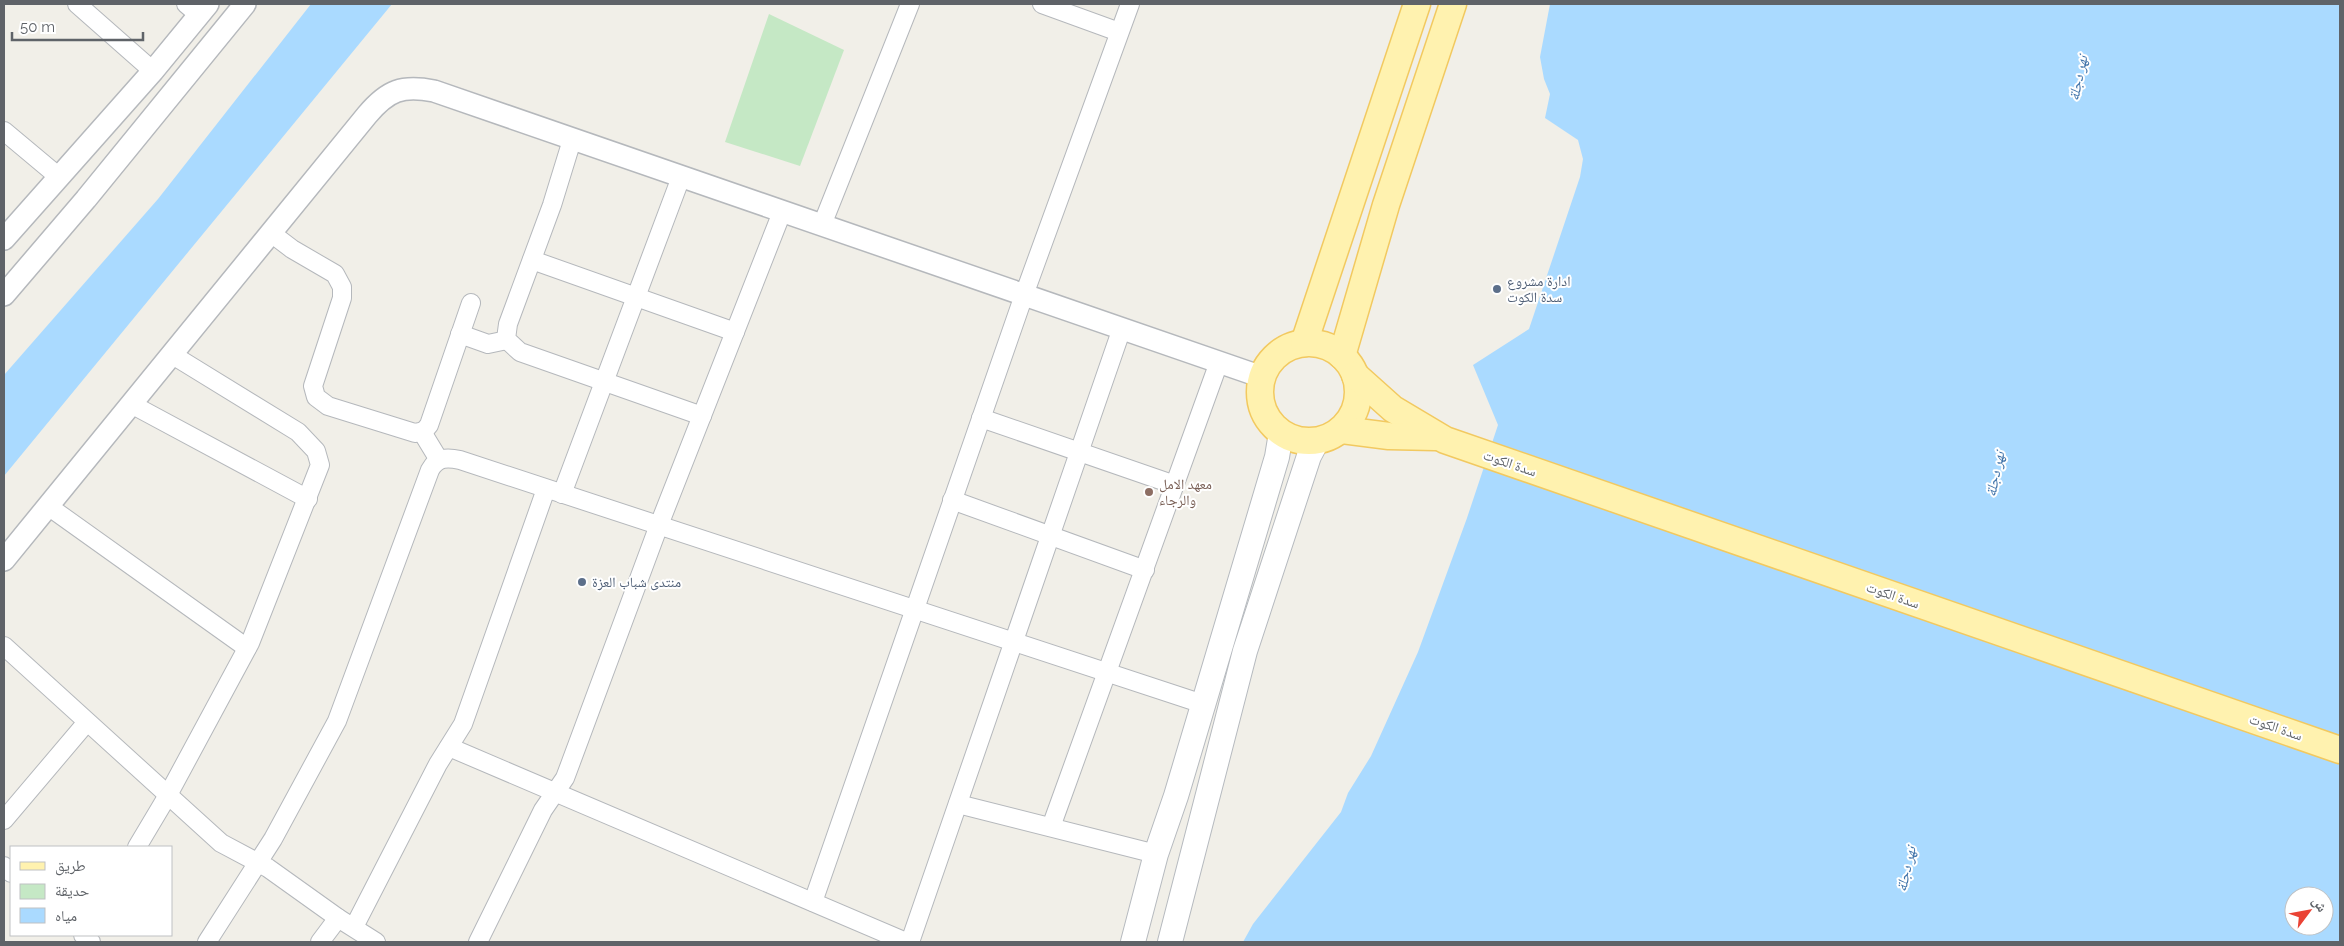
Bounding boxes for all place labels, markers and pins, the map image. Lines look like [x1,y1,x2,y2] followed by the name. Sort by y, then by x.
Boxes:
[1507,273,1570,306] place label: ادارة مشروع سدة الكوت
[1491,283,1503,295] marker: ادارة مشروع سدة الكوت
[1159,476,1212,509] place label: معهد الامل والرجاء
[1143,486,1155,498] marker: معهد الامل والرجاء
[592,574,681,591] place label: منتدى شباب العزة
[576,576,588,588] marker: منتدى شباب العزة

